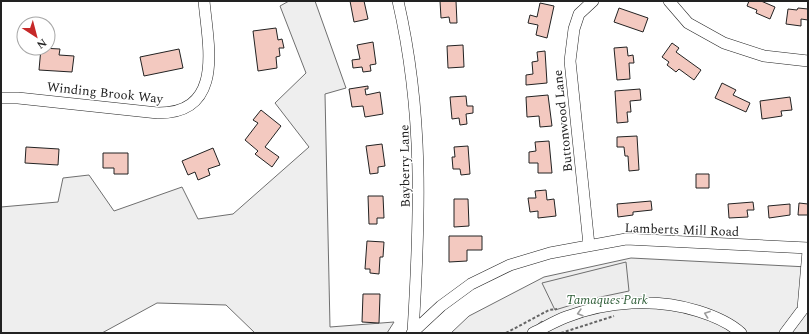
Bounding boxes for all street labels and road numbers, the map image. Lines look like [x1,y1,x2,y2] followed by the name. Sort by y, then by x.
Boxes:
[548,69,578,173] street label: Buttonwood Lane
[46,77,165,109] street label: Winding Brook Way
[394,124,416,208] street label: Bayberry Lane
[624,218,740,242] street label: Lamberts Mill Road

